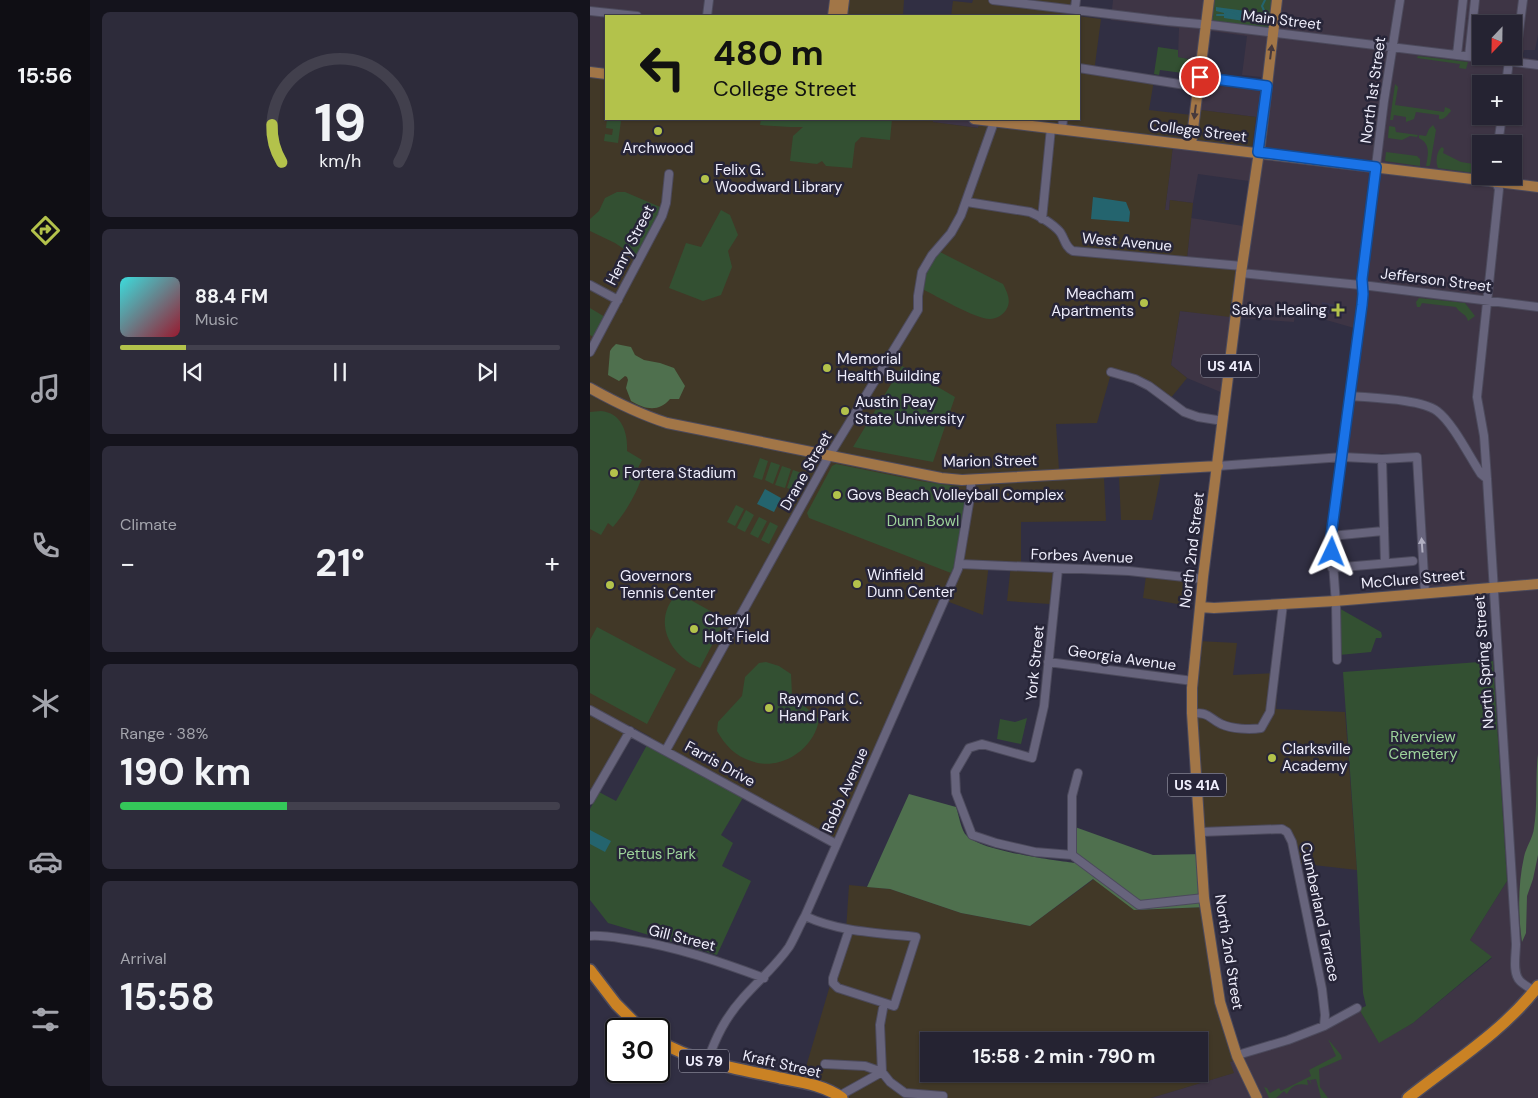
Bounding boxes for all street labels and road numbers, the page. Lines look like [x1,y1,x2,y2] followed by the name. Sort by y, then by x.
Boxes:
[1241,5,1323,35] street label: Main Street
[1356,35,1390,145] street label: North 1st Street
[1148,115,1248,147] street label: College Street
[601,201,659,289] street label: Henry Street
[1081,228,1173,256] street label: West Avenue
[1379,263,1493,297] street label: Jefferson Street
[1201,354,1259,378] road number: US 41A
[775,428,837,514] street label: Drane Street
[943,450,1037,472] street label: Marion Street
[1175,491,1209,609] street label: North 2nd Street
[1030,544,1134,568] street label: Forbes Avenue
[1360,564,1466,594] street label: McClure Street
[1469,594,1499,730] street label: North Spring Street
[1021,624,1049,702] street label: York Street
[1067,640,1177,676] street label: Georgia Avenue
[681,736,759,792] street label: Farris Drive
[817,744,873,836] street label: Robb Avenue
[1168,774,1226,796] road number: US 41A
[1295,841,1345,983] street label: Cumberland Terrace
[1210,893,1248,1011] street label: North 2nd Street
[647,920,718,956] street label: Gill Street
[741,1045,823,1083] street label: Kraft Street
[679,1050,729,1072] road number: US 79

